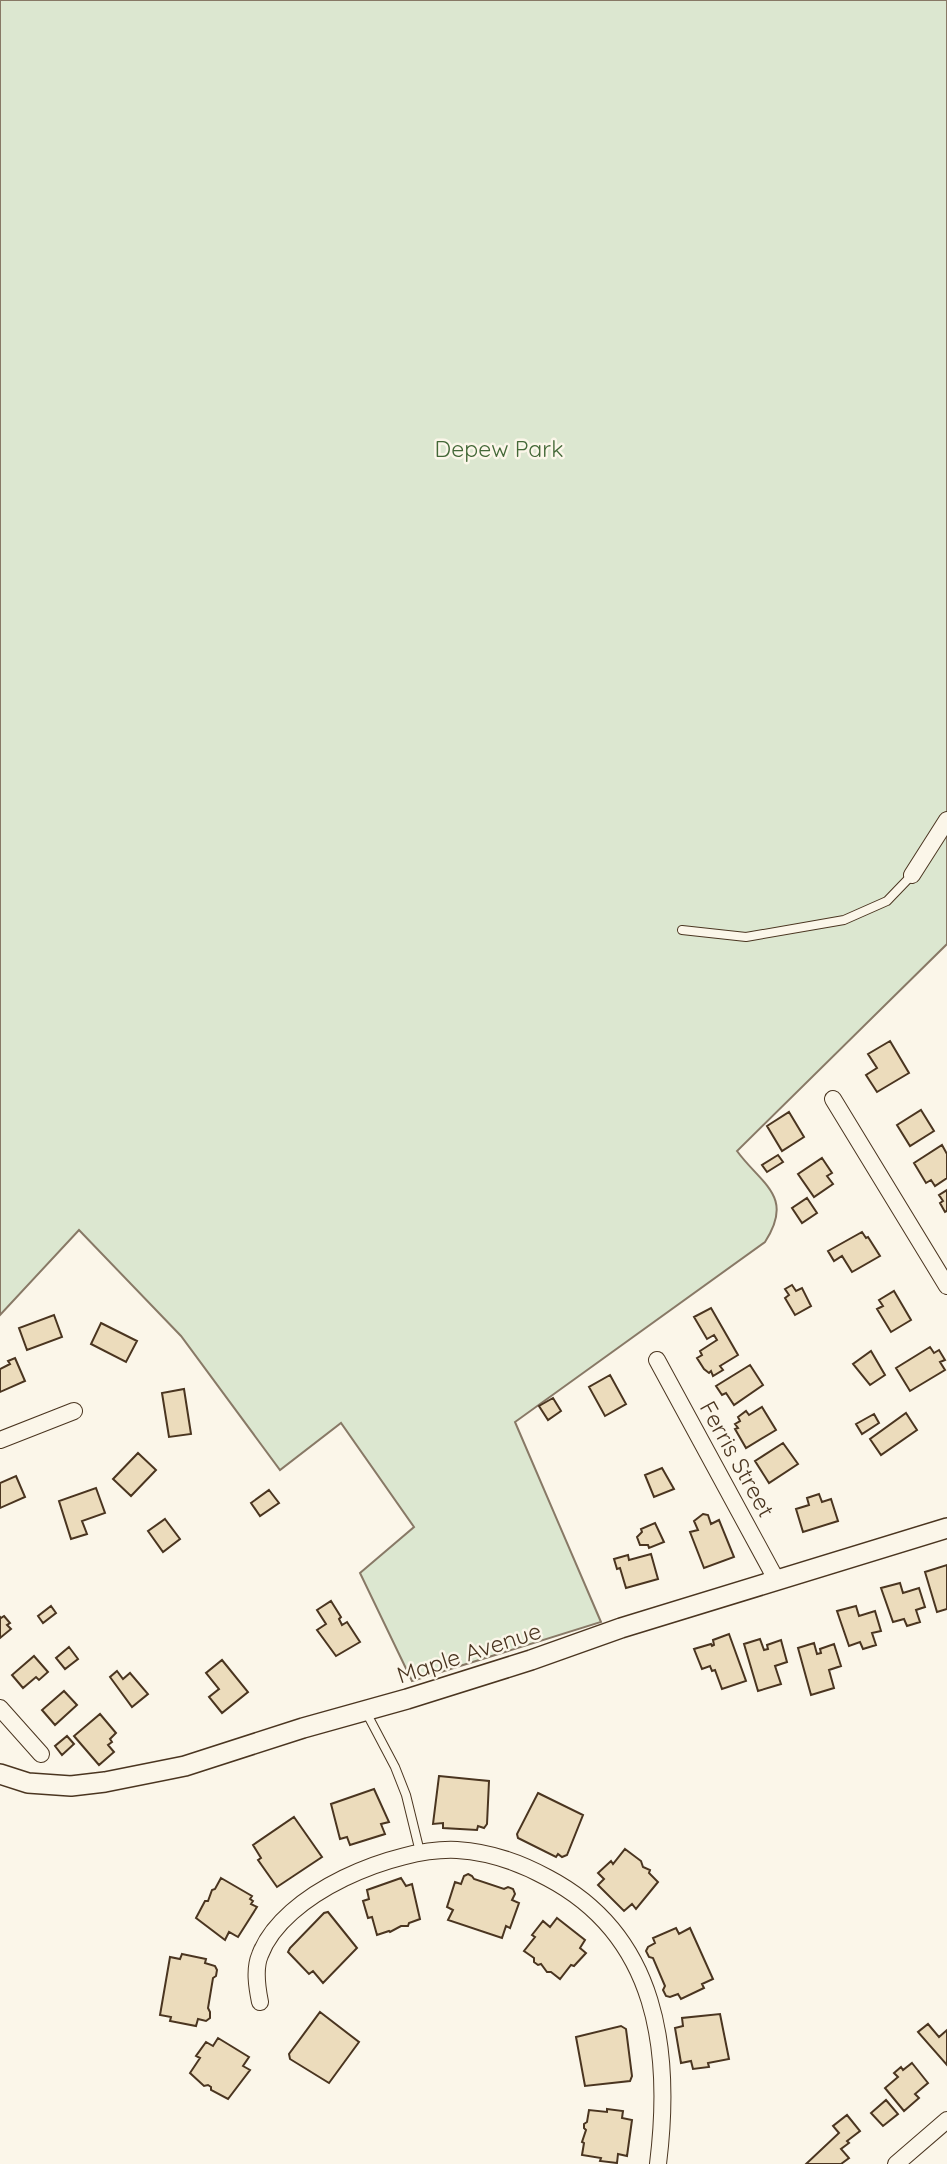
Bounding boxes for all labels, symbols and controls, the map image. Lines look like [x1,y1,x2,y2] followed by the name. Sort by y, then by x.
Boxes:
[435,434,563,463] park label: Depew Park
[694,1396,781,1522] street label: Ferris Street
[393,1616,545,1689] street label: Maple Avenue

